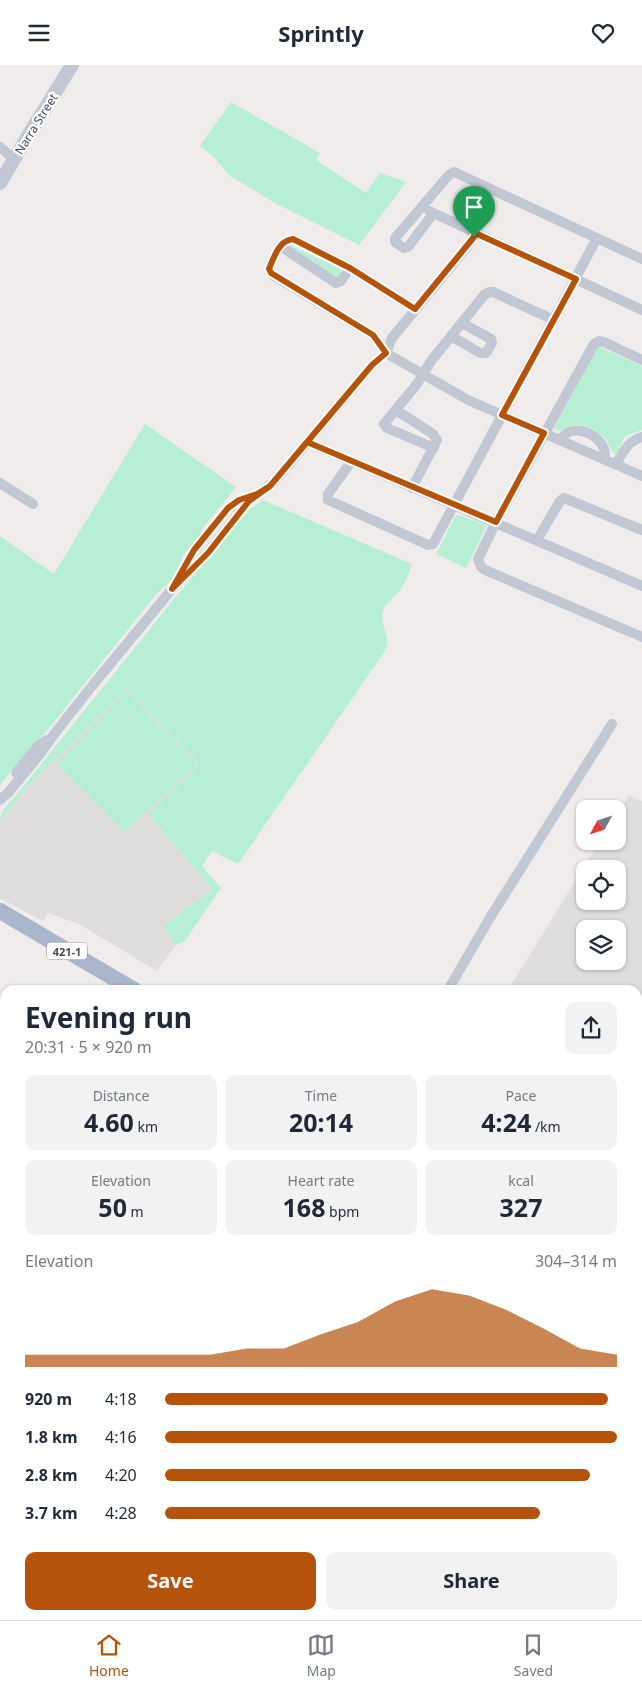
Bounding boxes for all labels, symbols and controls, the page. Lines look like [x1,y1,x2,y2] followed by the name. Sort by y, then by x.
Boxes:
[278,18,364,48] text: Sprintly
[25,19,53,47] icon: menu
[589,19,617,47] icon: heart
[11,90,62,158] street label: Narra Street
[453,186,495,237] pin
[460,193,488,221] icon: arrive
[576,800,626,850] north arrow
[576,800,626,970] map controls
[576,860,626,910] button: locate
[576,920,626,970] button: layers
[47,943,87,959] road number: 421-1
[25,998,192,1036] text: Evening run
[565,1002,617,1054] button: share
[25,1036,152,1058] text: 20:31 · 5 × 920 m
[93,1086,149,1105] text: Distance
[305,1086,337,1105] text: Time
[506,1086,536,1105] text: Pace
[84,1105,134,1139] text: 4.60
[289,1105,353,1139] text: 20:14
[481,1105,531,1139] text: 4:24
[134,1117,158,1136] text: km
[531,1117,561,1136] text: /km
[91,1171,151,1190] text: Elevation
[288,1171,354,1190] text: Heart rate
[508,1171,534,1190] text: kcal
[98,1190,127,1224] text: 50
[283,1190,325,1224] text: 168
[500,1190,542,1224] text: 327
[127,1202,144,1221] text: m
[325,1202,359,1221] text: bpm
[25,1250,93,1272] text: Elevation
[535,1250,617,1272] text: 304–314 m
[25,1388,72,1410] text: 920 m
[105,1388,137,1410] text: 4:18
[25,1426,77,1448] text: 1.8 km
[105,1426,137,1448] text: 4:16
[25,1464,77,1486] text: 2.8 km
[105,1464,137,1486] text: 4:20
[25,1502,77,1524] text: 3.7 km
[105,1502,137,1524] text: 4:28
[25,1552,316,1610] button: Save
[326,1552,617,1610] button: Share
[89,1631,129,1680] tab: Home
[307,1631,336,1680] tab: Map
[514,1631,553,1680] tab: Saved

